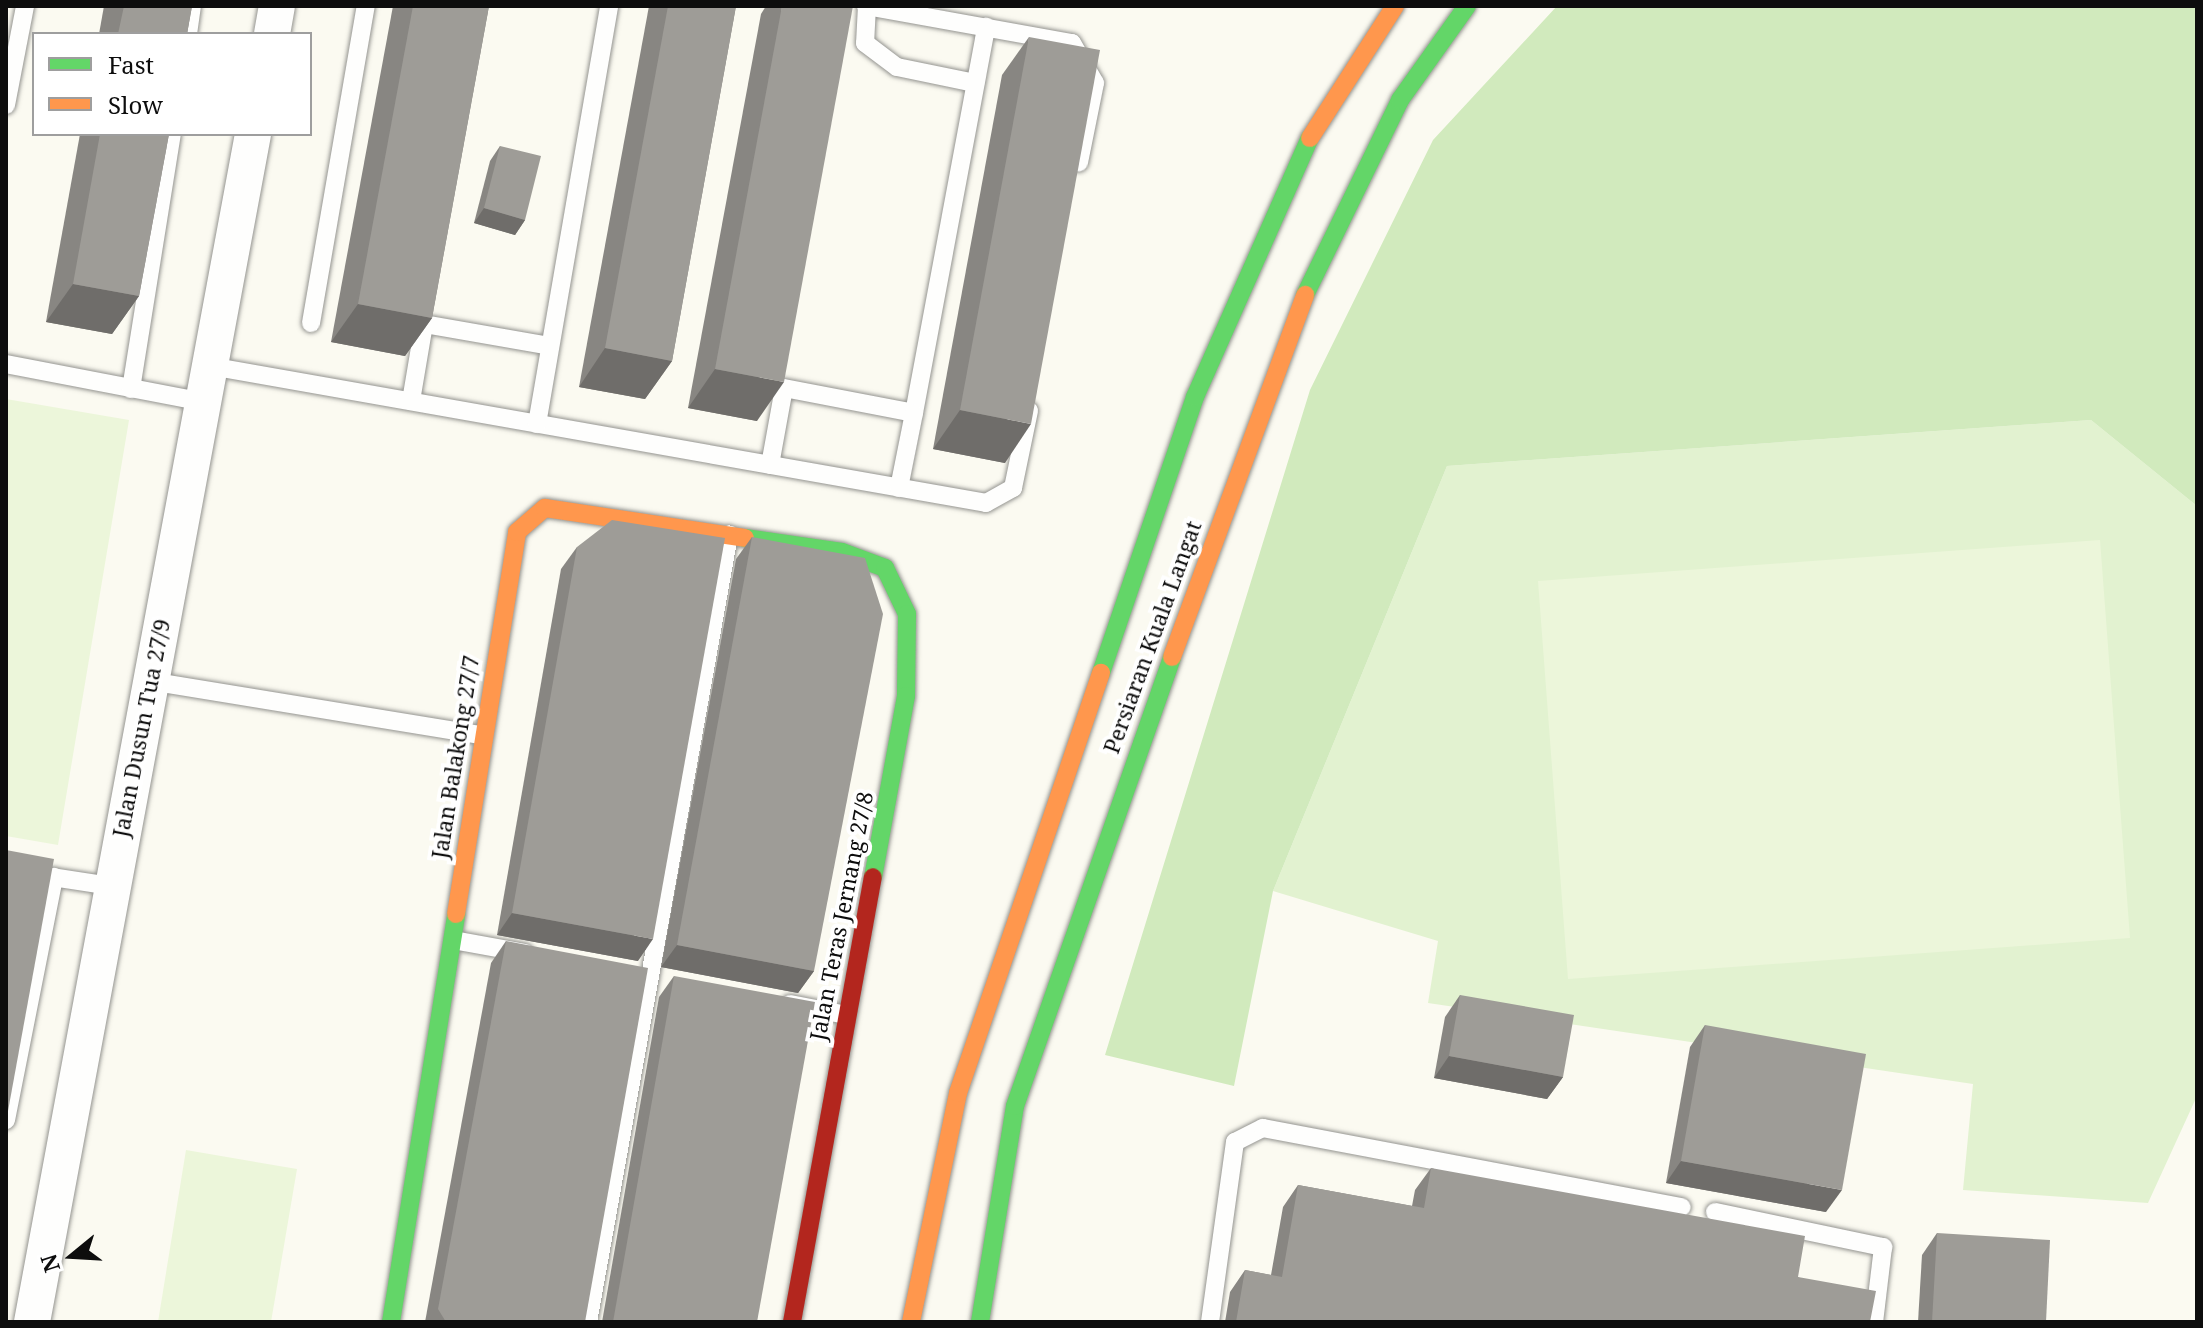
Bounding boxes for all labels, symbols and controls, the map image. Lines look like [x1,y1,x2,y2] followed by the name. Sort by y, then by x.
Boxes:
[32,32,312,136] legend
[108,48,154,81] text: Fast
[108,88,163,121] text: Slow
[1098,517,1206,757] street label: Persiaran Kuala Langat
[107,617,175,839] street label: Jalan Dusun Tua 27/9
[426,653,484,861] street label: Jalan Balakong 27/7
[804,789,878,1043] street label: Jalan Teras Jernang 27/8
[32,1216,112,1296] north arrow
[32,1251,66,1276] text: N

